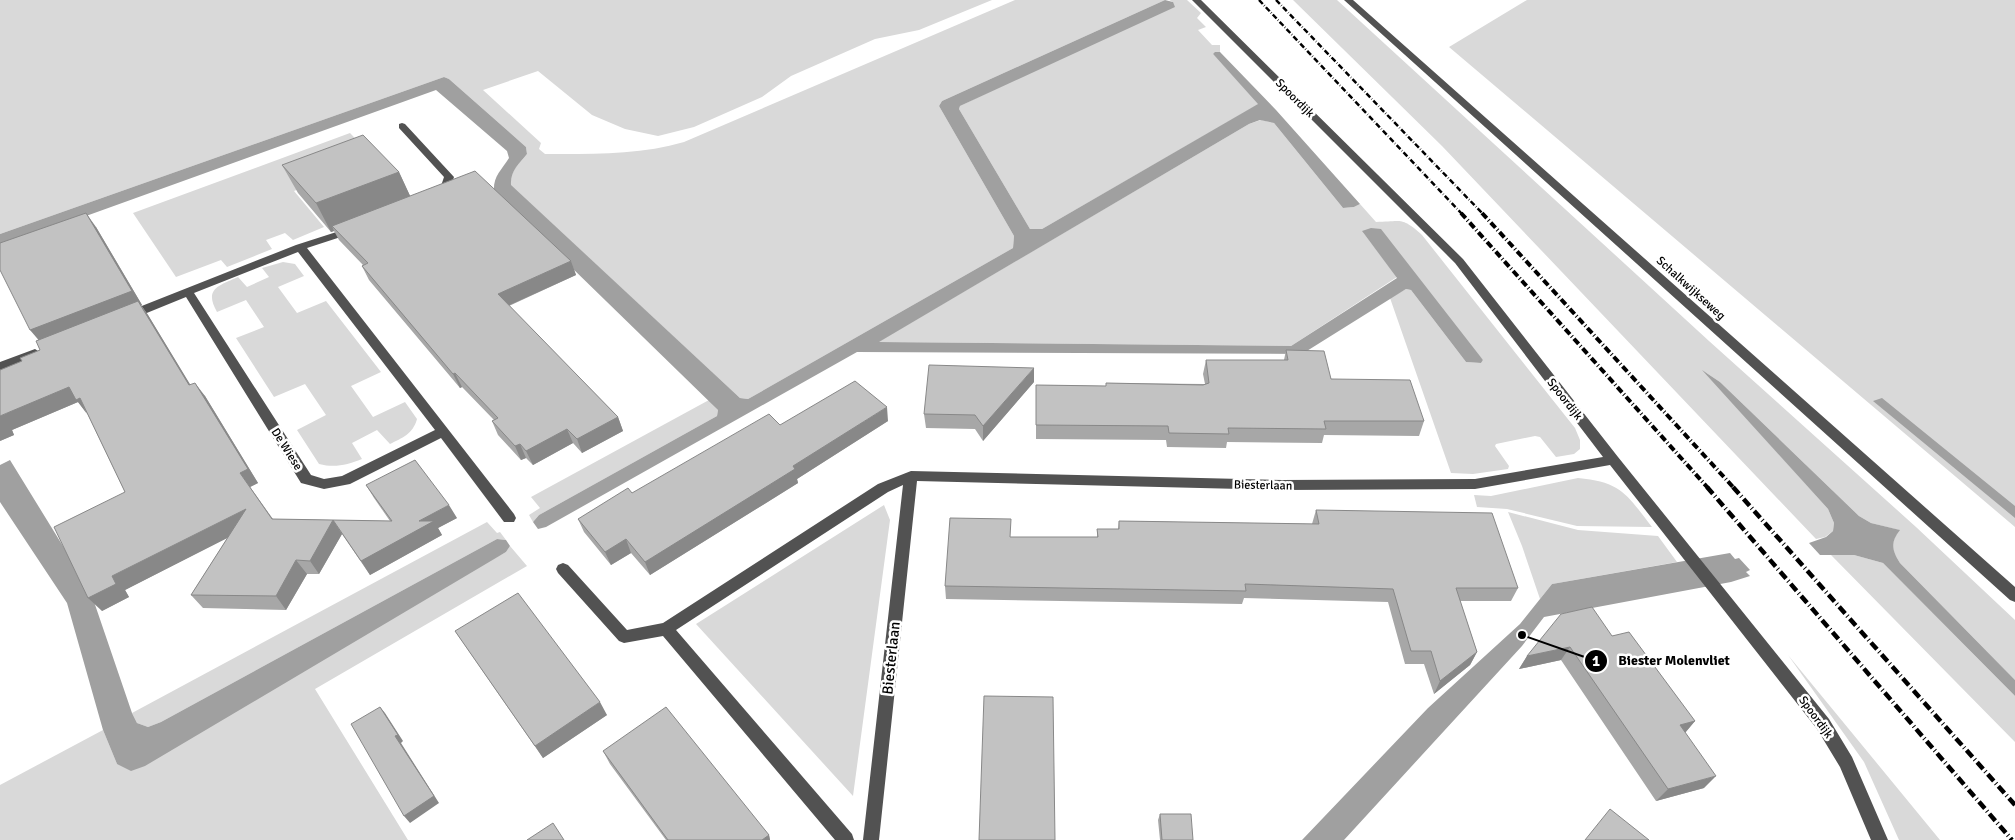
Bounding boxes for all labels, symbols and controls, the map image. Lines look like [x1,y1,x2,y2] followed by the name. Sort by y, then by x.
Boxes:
[1272,76,1317,121] street label: Spoordijk
[1653,253,1728,323] street label: Schalkwijkseweg
[1544,375,1586,423] street label: Spoordijk
[268,425,305,473] street label: De Wiese
[1234,477,1292,494] street label: Biesterlaan
[878,621,904,695] street label: Biesterlaan
[1583,646,1740,675] callout: Biester Molenvliet
[1592,652,1600,670] text: 1
[1618,652,1731,669] text: Biester Molenvliet
[1795,693,1836,741] street label: Spoordijk

